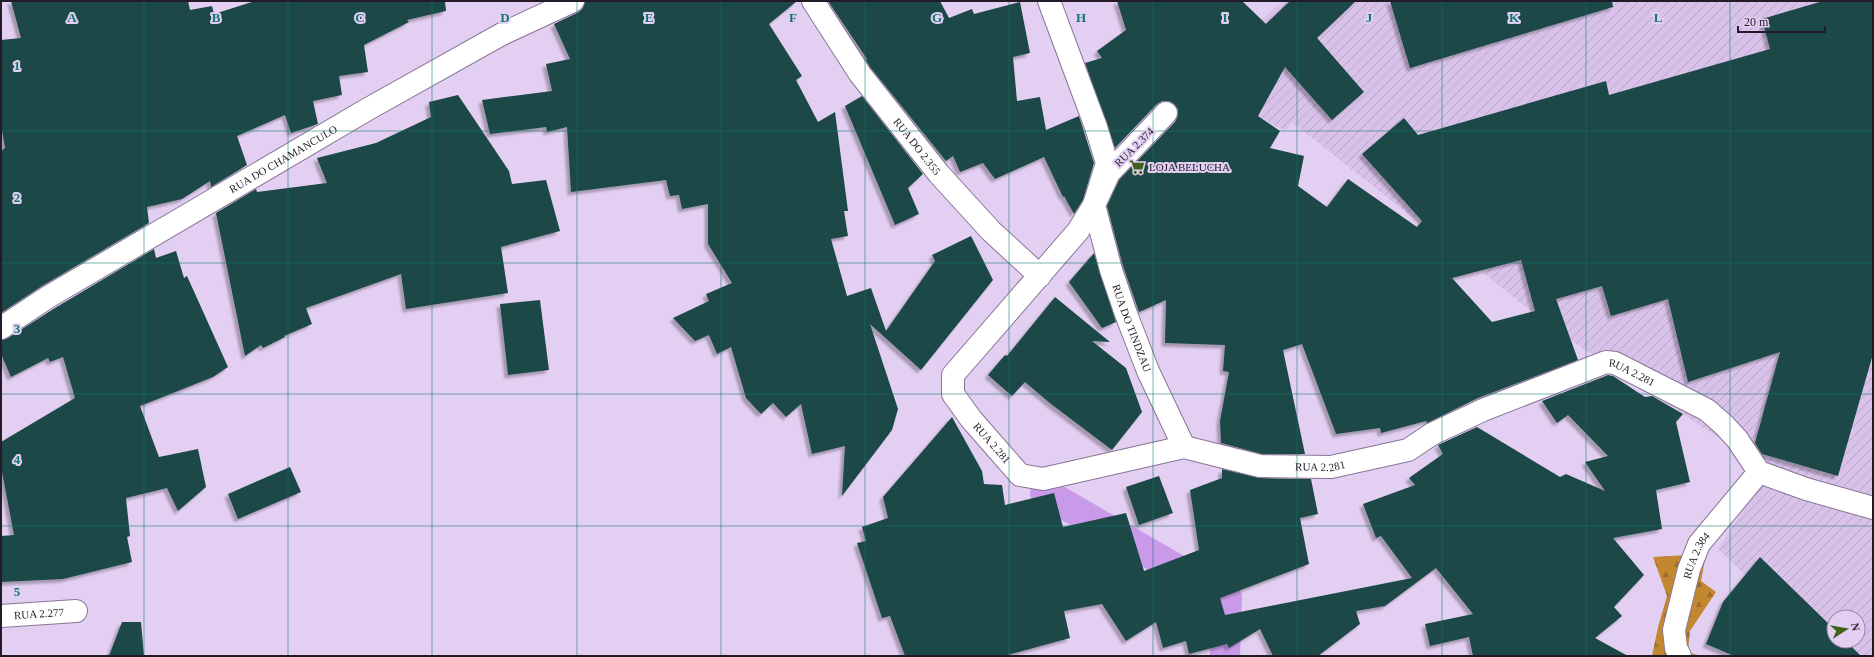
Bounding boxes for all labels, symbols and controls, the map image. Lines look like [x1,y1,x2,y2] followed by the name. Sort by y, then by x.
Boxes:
[1738,8,1825,34] scale bar
[67,10,77,25] text: A
[212,10,221,25] text: B
[355,10,365,25] text: C
[500,10,510,25] text: D
[645,10,653,25] text: E
[789,10,797,25] text: F
[932,10,942,25] text: G
[1076,10,1086,25] text: H
[1222,10,1228,25] text: I
[1366,10,1373,25] text: J
[1509,10,1520,25] text: K
[1654,10,1663,25] text: L
[1744,15,1769,29] text: 20 m
[14,58,20,73] text: 1
[891,116,943,177] street label: RUA DO 2.355
[227,123,339,195] street label: RUA DO CHAMANCULO
[1112,125,1156,169] street label: RUA 2.374
[1128,158,1146,176] supermarket icon: LOJA BELUCHA
[1149,161,1230,173] place label: LOJA BELUCHA
[14,190,20,205] text: 2
[1110,283,1154,374] street label: RUA DO TINDZAU
[14,321,21,336] text: 3
[1608,356,1657,388] street label: RUA 2.281
[971,420,1013,466] street label: RUA 2.281
[14,452,21,467] text: 4
[1295,458,1346,473] street label: RUA 2.281
[1681,530,1712,580] street label: RUA 2.384
[14,584,21,599] text: 5
[14,606,65,621] street label: RUA 2.277
[1826,609,1866,649] north arrow
[1849,622,1862,632] text: N

